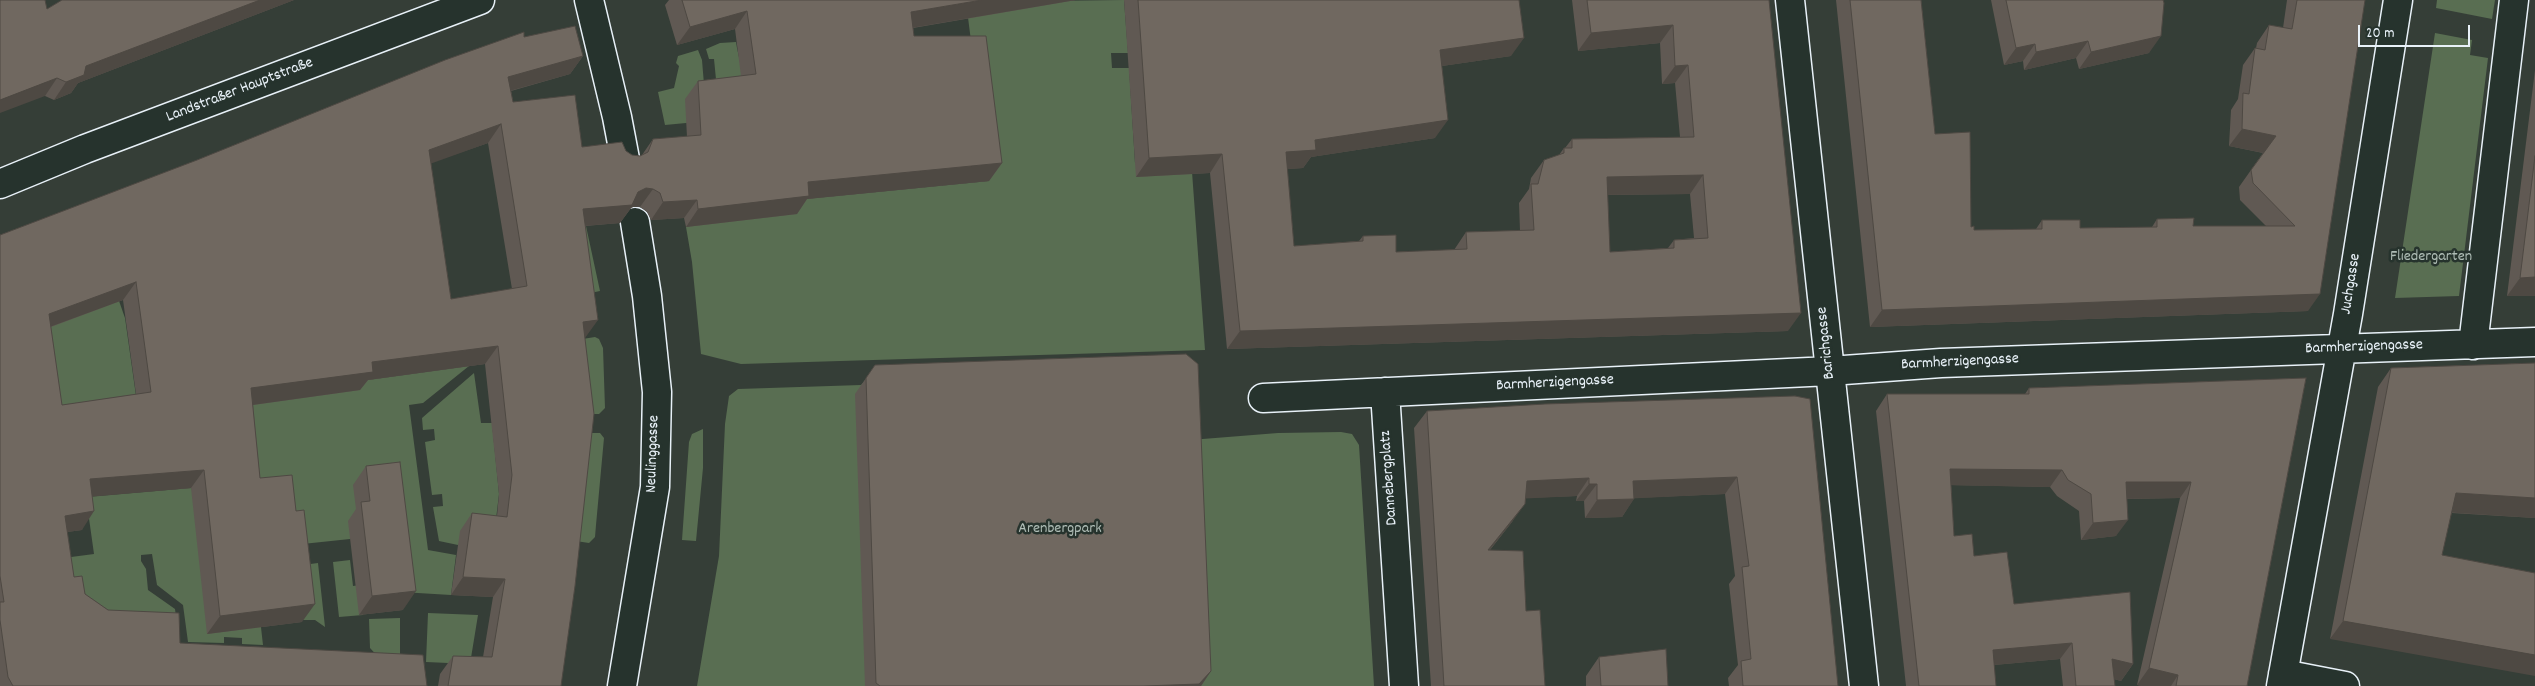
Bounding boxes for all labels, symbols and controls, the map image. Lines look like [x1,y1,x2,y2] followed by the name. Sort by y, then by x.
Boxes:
[2360,15,2472,47] scale bar
[2366,23,2394,45] text: 20 m
[164,54,316,128] street label: Landstraßer Hauptstraße
[2390,248,2472,268] park label: Fliedergarten
[2338,252,2366,316] street label: Juchgasse
[1814,306,1840,380] street label: Barichgasse
[2305,336,2423,360] street label: Barmherzigengasse
[1901,350,2019,376] street label: Barmherzigengasse
[1496,371,1614,397] street label: Barmherzigengasse
[643,415,665,493] street label: Neulinggasse
[1377,430,1403,526] street label: Dannebergplatz
[1018,520,1102,540] park label: Arenbergpark

